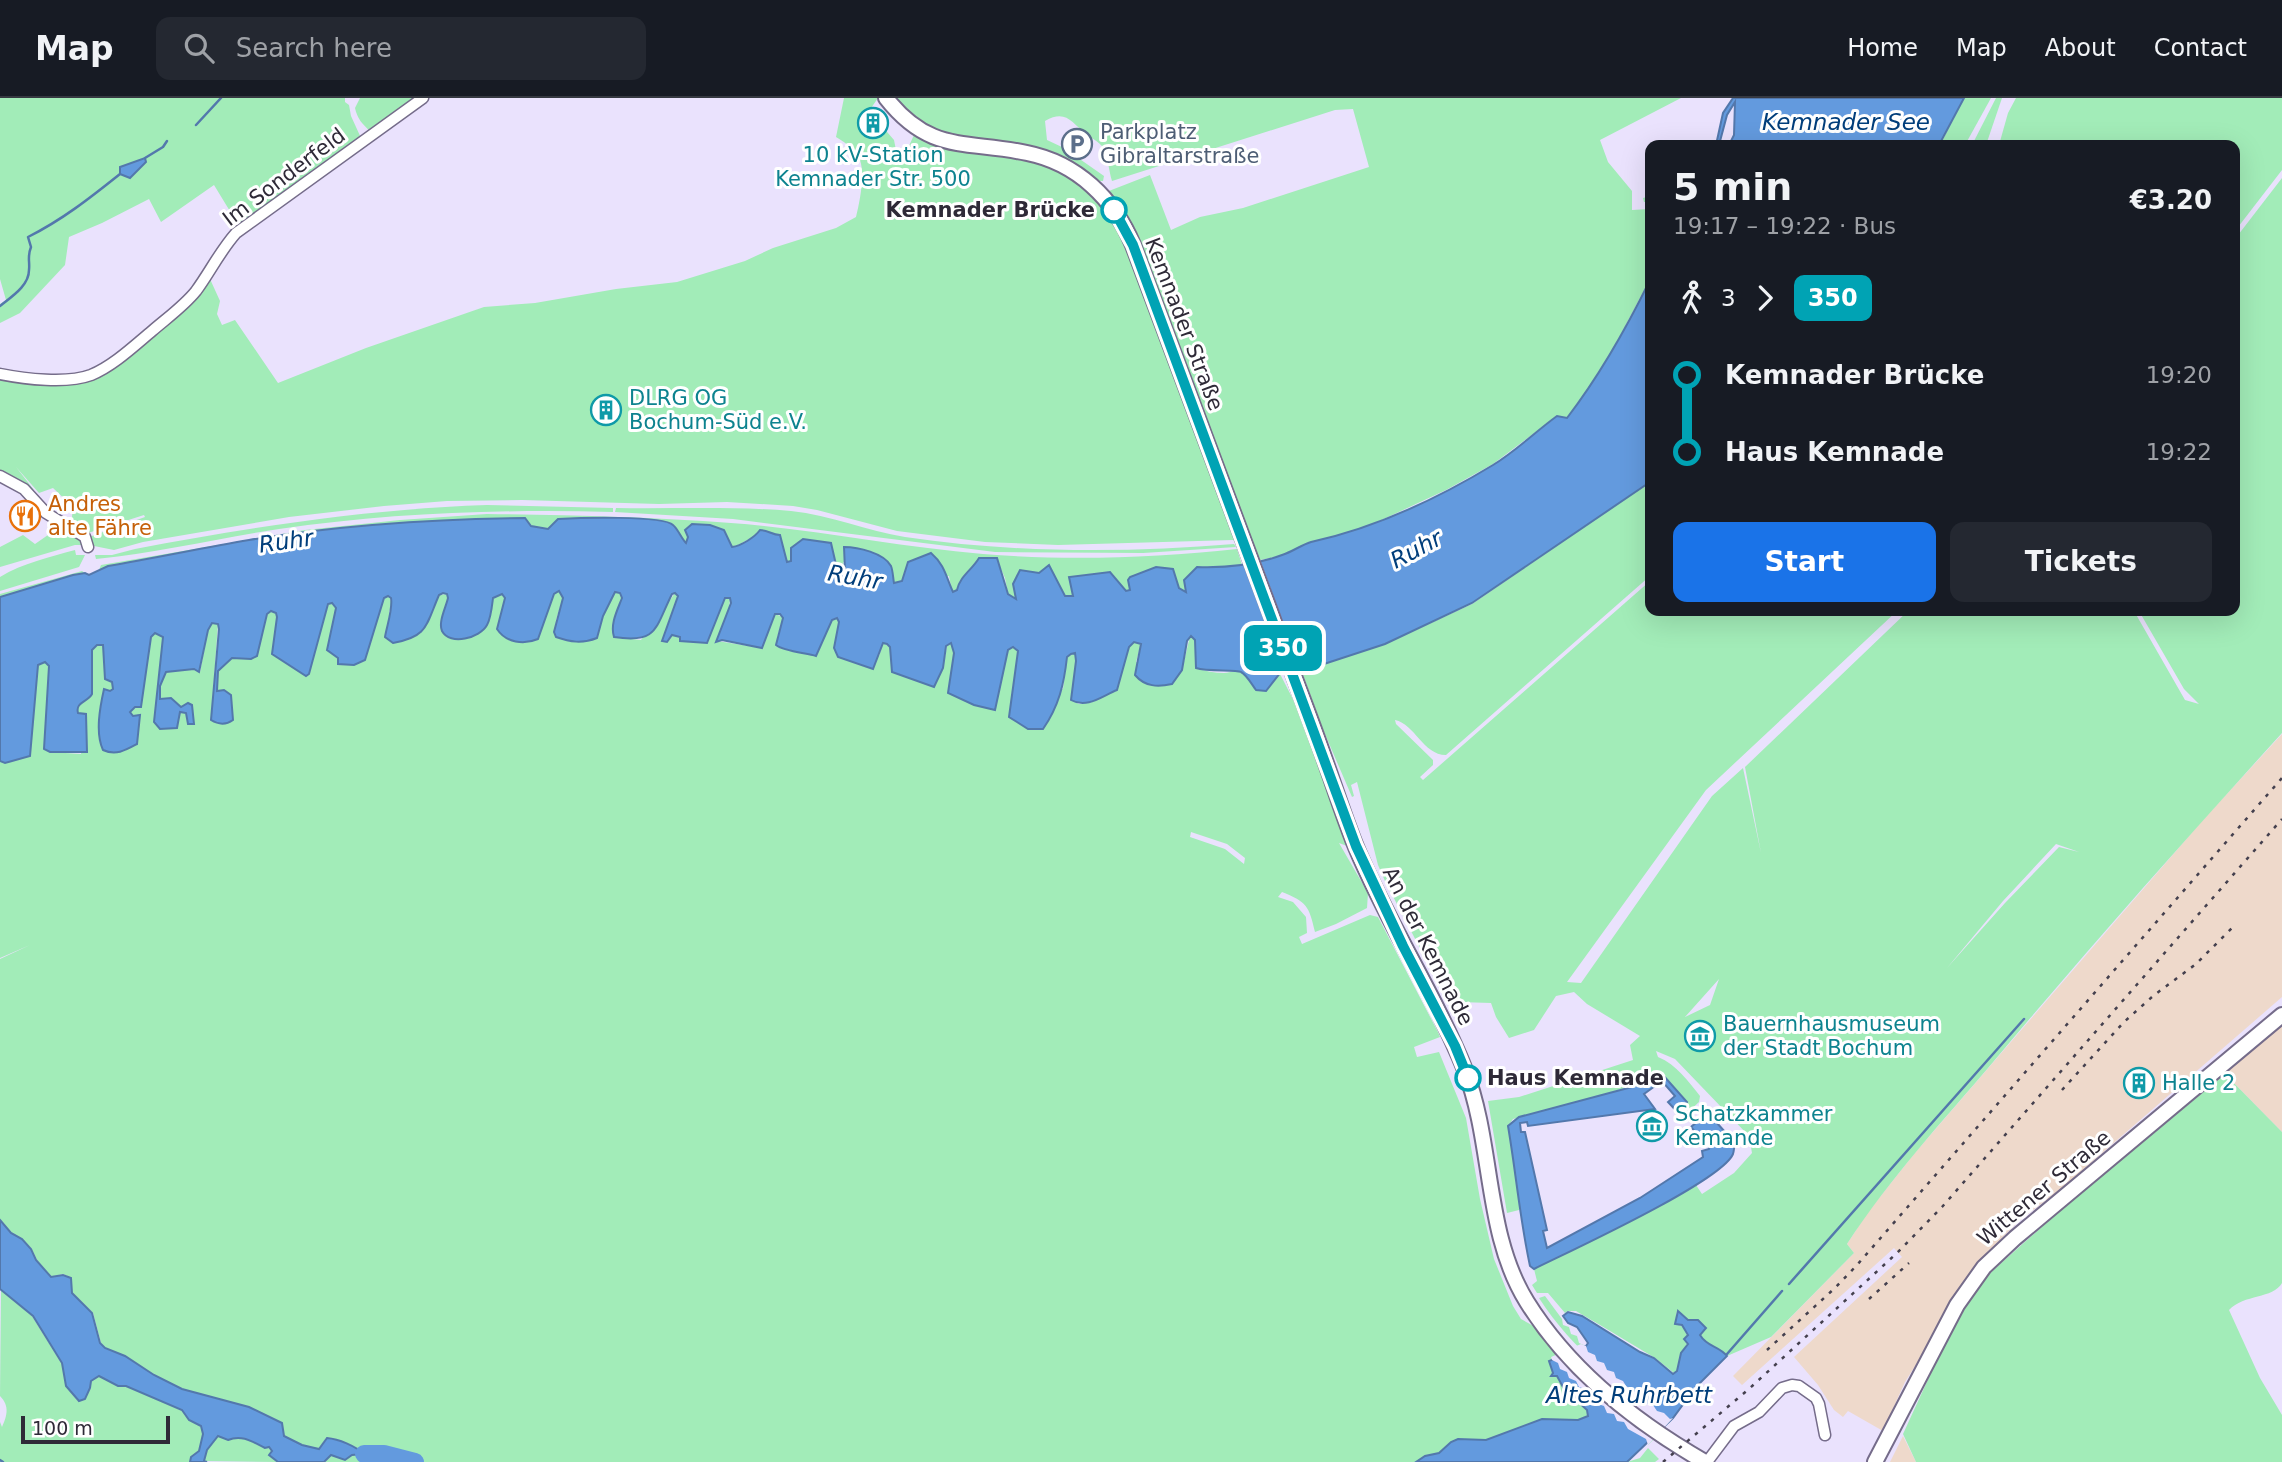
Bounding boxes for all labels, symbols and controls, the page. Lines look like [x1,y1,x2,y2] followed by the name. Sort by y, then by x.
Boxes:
[156,17,646,80] search box
[35,29,114,68] text: Map
[180,29,218,67] icon: search
[236,33,392,63] text: Search here
[1847,34,1918,62] text: Home
[1956,34,2007,62] text: Map
[2045,34,2116,62] text: About
[2154,34,2247,62] text: Contact
[856,106,890,140] building icon: 10 kV-Station Kemnader Str. 500
[1762,109,1930,135] water label: Kemnader See
[1100,120,1259,168] place label: Parkplatz Gibraltarstraße
[218,123,350,231] street label: Im Sonderfeld
[1060,127,1094,161] parking icon: Parkplatz Gibraltarstraße
[775,143,971,191] place label: 10 kV-Station Kemnader Str. 500
[1673,165,1792,209] text: 5 min
[2130,185,2212,215] text: €3.20
[1101,197,1127,223] marker: Kemnader Brücke
[886,198,1095,222] place label: Kemnader Brücke
[1673,213,1896,239] text: 19:17 – 19:22 · Bus
[1140,234,1228,414] street label: Kemnader Straße
[1673,279,1711,317] icon: walk
[1746,279,1784,317] icon: forward
[1808,284,1858,312] text: 350
[1721,285,1736,311] text: 3
[1725,360,1984,390] text: Kemnader Brücke
[2146,362,2212,388] text: 19:20
[629,386,807,434] place label: DLRG OG Bochum-Süd e.V.
[589,393,623,427] building icon: DLRG OG Bochum-Süd e.V.
[1725,437,1944,467] text: Haus Kemnade
[2146,439,2212,465] text: 19:22
[48,492,152,540] place label: Andres alte Fähre
[8,499,42,533] restaurant icon: Andres alte Fähre
[1673,522,1936,602] button: Start
[1950,522,2212,602] button: Tickets
[257,524,316,558] water label: Ruhr
[1386,524,1448,573] water label: Ruhr
[826,559,886,595] water label: Ruhr
[1243,625,1323,671] line badge: 350
[1258,634,1308,662] text: 350
[1378,863,1478,1029] street label: An der Kemnade
[1723,1012,1940,1060] place label: Bauernhausmuseum der Stadt Bochum
[1683,1019,1717,1053] museum icon: Bauernhausmuseum der Stadt Bochum
[1455,1065,1481,1091] marker: Haus Kemnade
[1487,1066,1664,1090] place label: Haus Kemnade
[2122,1066,2156,1100] building icon: Halle 2
[2162,1071,2235,1095] place label: Halle 2
[1675,1102,1833,1150] place label: Schatzkammer Kemande
[1635,1109,1669,1143] museum icon: Schatzkammer Kemande
[1973,1125,2115,1251] street label: Wittener Straße
[1544,1382,1713,1408] water label: Altes Ruhrbett
[21,1413,170,1445] scale bar
[32,1417,93,1439] text: 100 m

